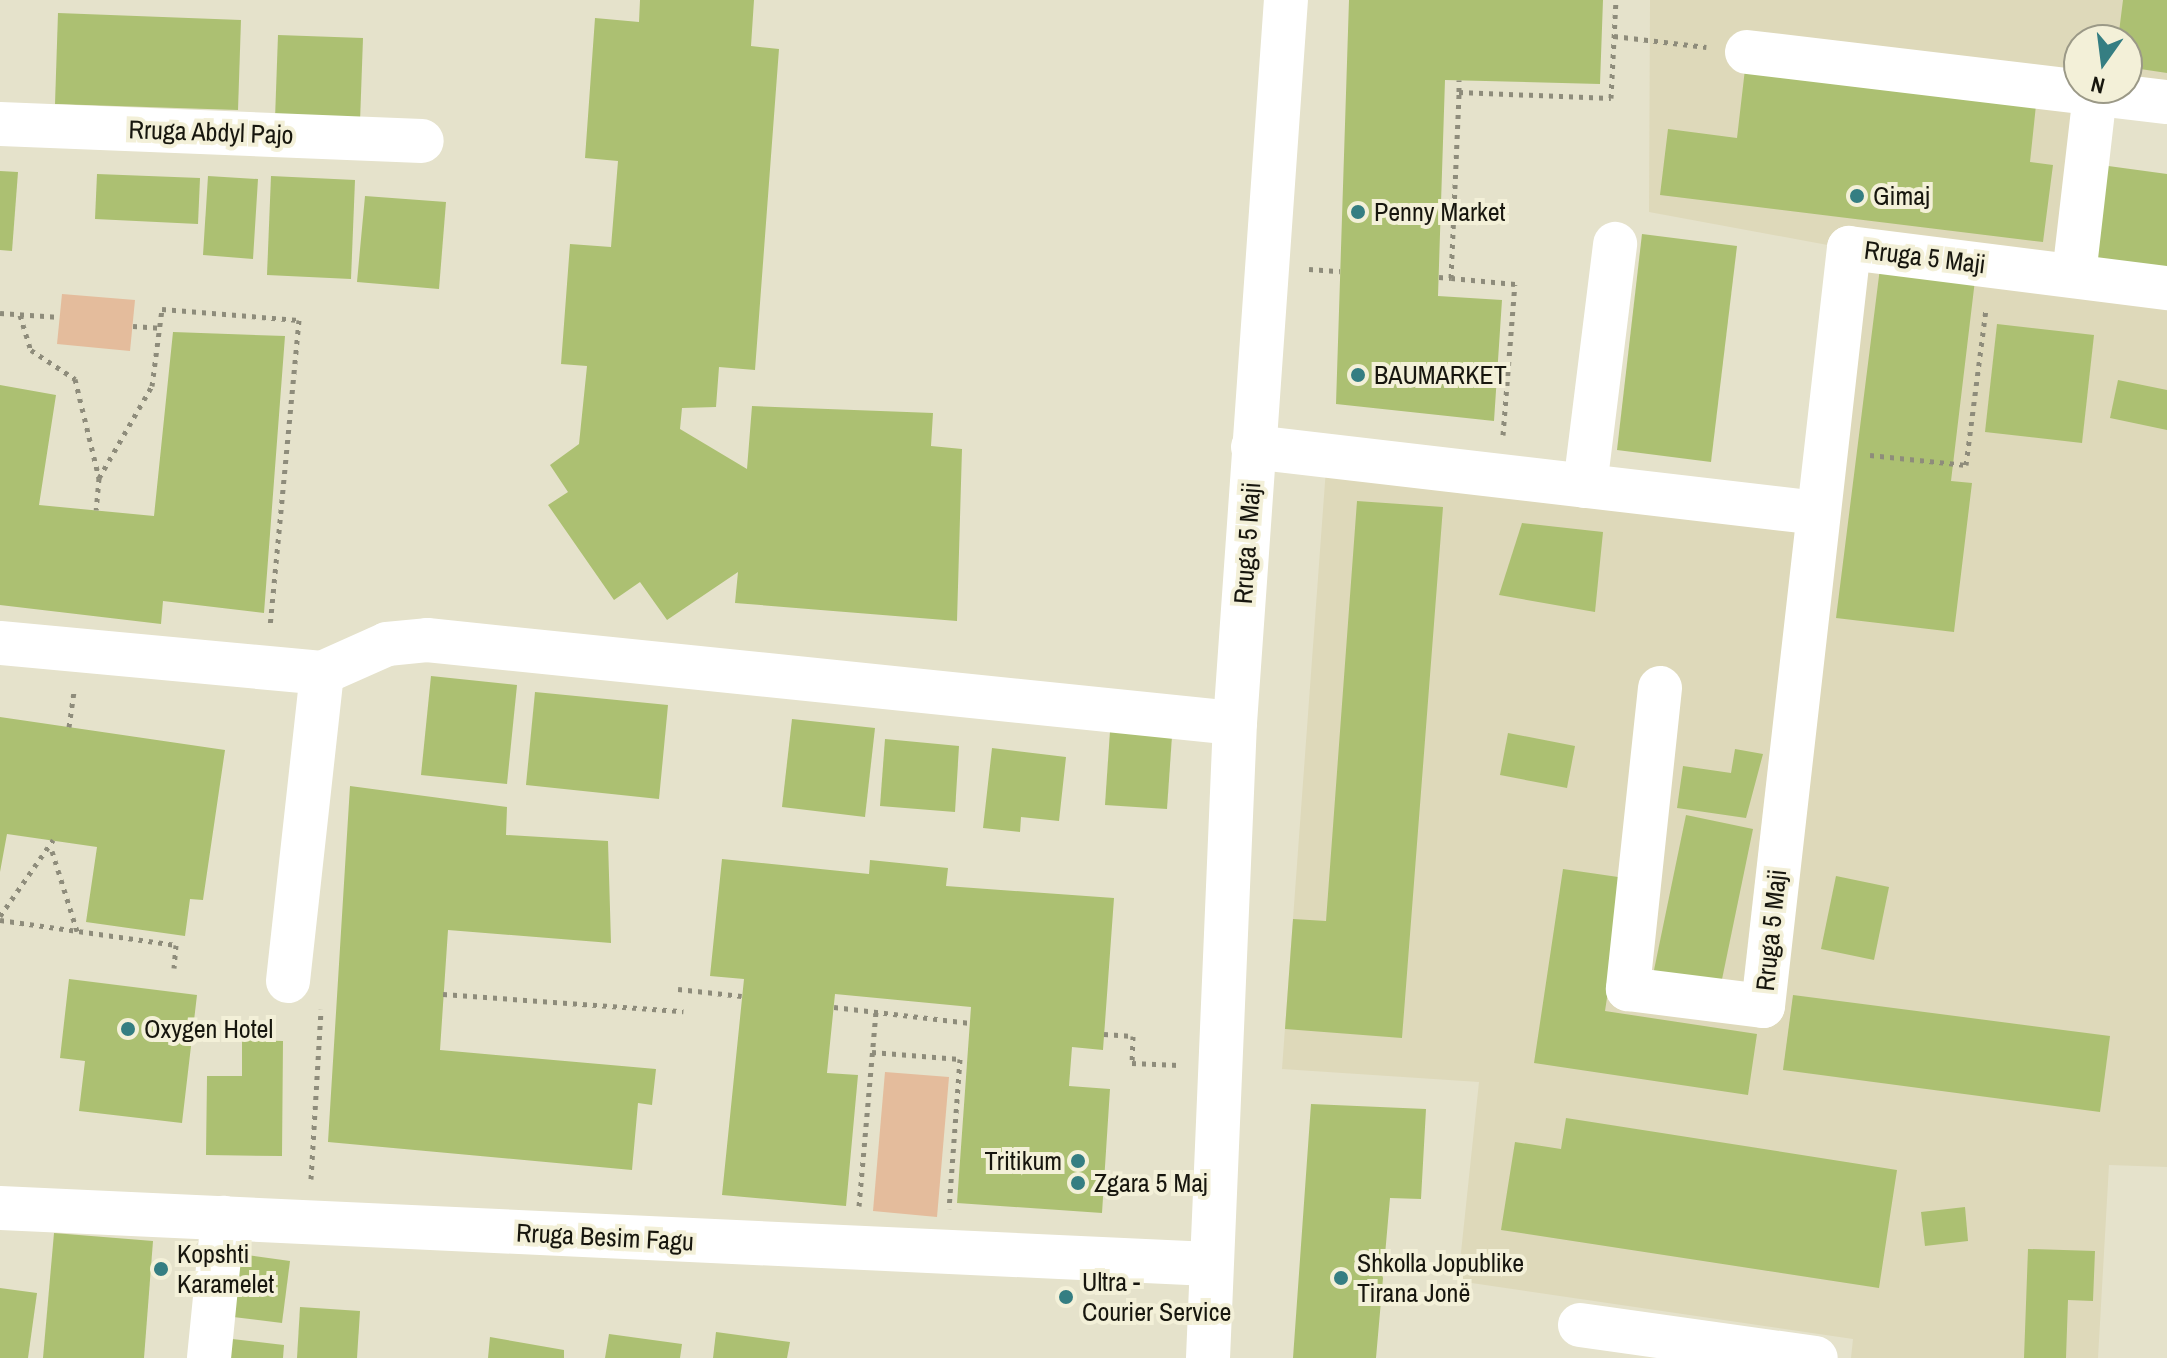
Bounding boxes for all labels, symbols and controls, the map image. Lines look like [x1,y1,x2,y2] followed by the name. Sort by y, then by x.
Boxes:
[2063,24,2143,104] north arrow
[2088,69,2108,101] text: N
[128,114,294,150] street label: Rruga Abdyl Pajo
[1873,180,1930,212] place label: Gimaj
[1848,187,1866,205] marker: Gimaj
[1374,196,1506,228] place label: Penny Market
[1349,203,1367,221] marker: Penny Market
[1863,234,1987,280] street label: Rruga 5 Maji
[1374,359,1507,391] place label: BAUMARKET
[1349,366,1367,384] marker: BAUMARKET
[1227,481,1267,605] street label: Rruga 5 Maji
[1749,868,1793,992] street label: Rruga 5 Maji
[144,1013,273,1045] place label: Oxygen Hotel
[119,1020,137,1038] marker: Oxygen Hotel
[985,1145,1062,1177] place label: Tritikum
[1069,1152,1087,1170] marker: Tritikum
[1094,1167,1208,1199] place label: Zgara 5 Maj
[1069,1174,1087,1192] marker: Zgara 5 Maj
[515,1217,695,1257] street label: Rruga Besim Fagu
[177,1238,274,1300] place label: Kopshti Karamelet
[1357,1247,1524,1308] place label: Shkolla Jopublike Tirana Jonë
[152,1260,170,1278] marker: Kopshti Karamelet
[1082,1266,1231,1328] place label: Ultra - Courier Service
[1332,1269,1350,1287] marker: Shkolla Jopublike Tirana Jonë
[1057,1288,1075,1306] marker: Ultra - Courier Service

